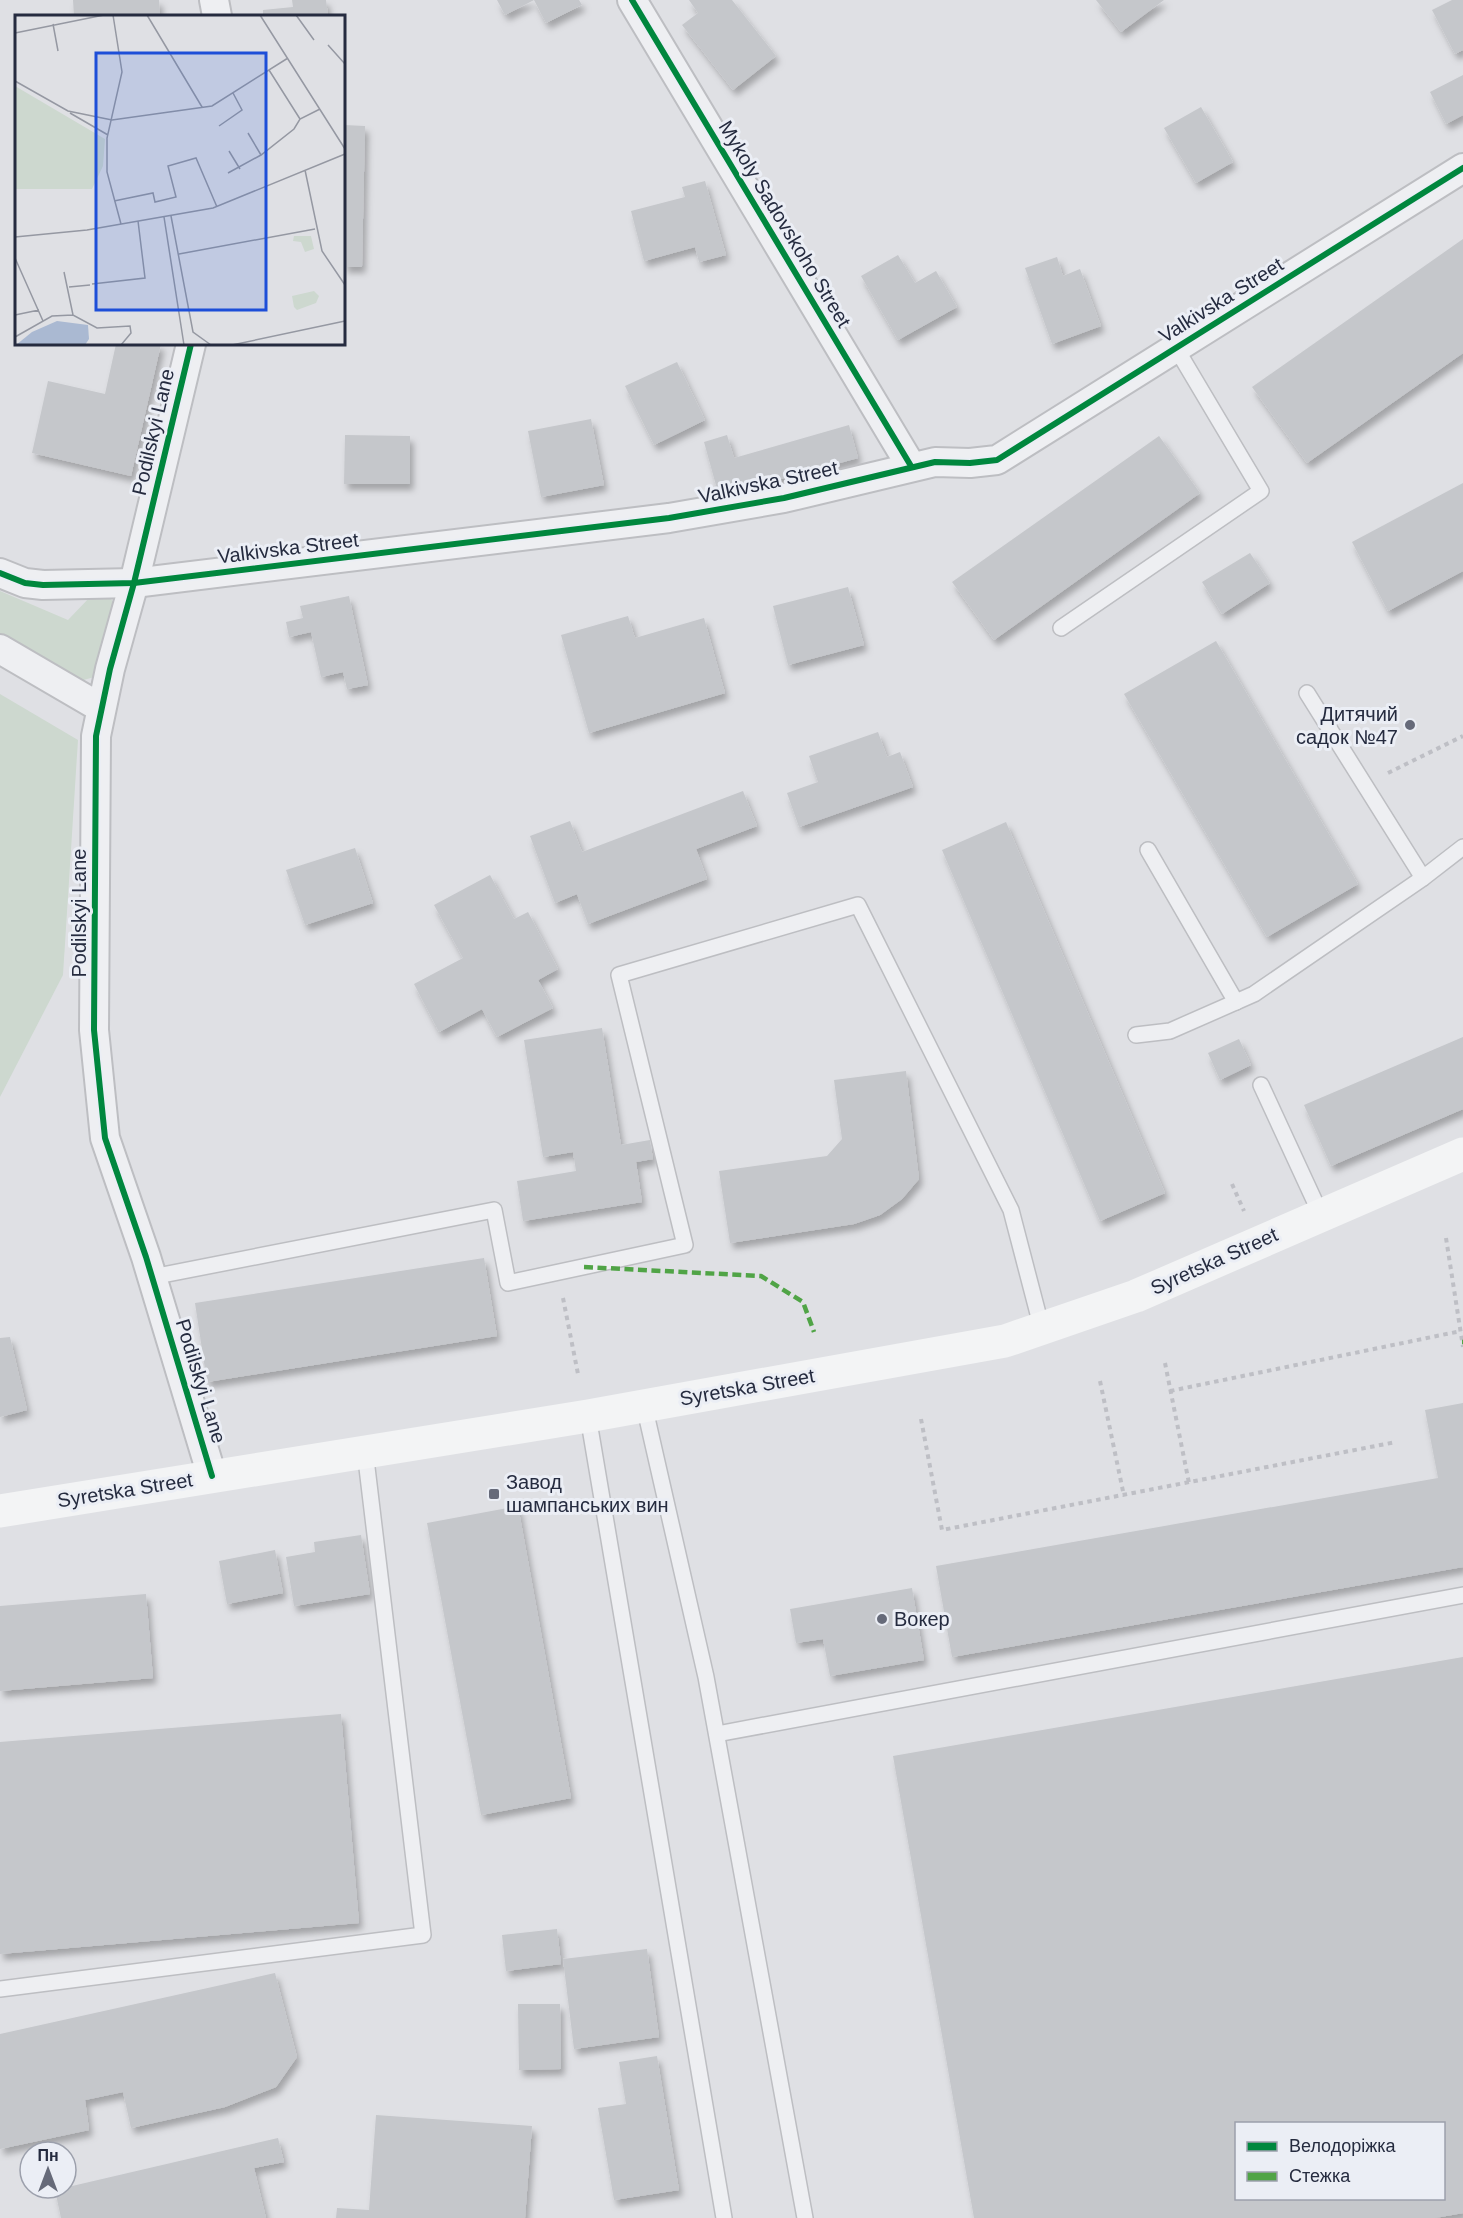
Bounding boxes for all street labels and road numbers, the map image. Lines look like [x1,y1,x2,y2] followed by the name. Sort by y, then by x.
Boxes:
[715,117,856,332] street label: Mykoly Sadovskoho Street
[1155,253,1287,347] street label: Valkivska Street
[128,367,178,497] street label: Podilskyi Lane
[696,456,840,508] street label: Valkivska Street
[216,528,360,568] street label: Valkivska Street
[68,849,90,977] street label: Podilskyi Lane
[1147,1223,1281,1299] street label: Syretska Street
[172,1316,230,1446] street label: Podilskyi Lane
[678,1364,817,1410] street label: Syretska Street
[56,1468,195,1512] street label: Syretska Street

